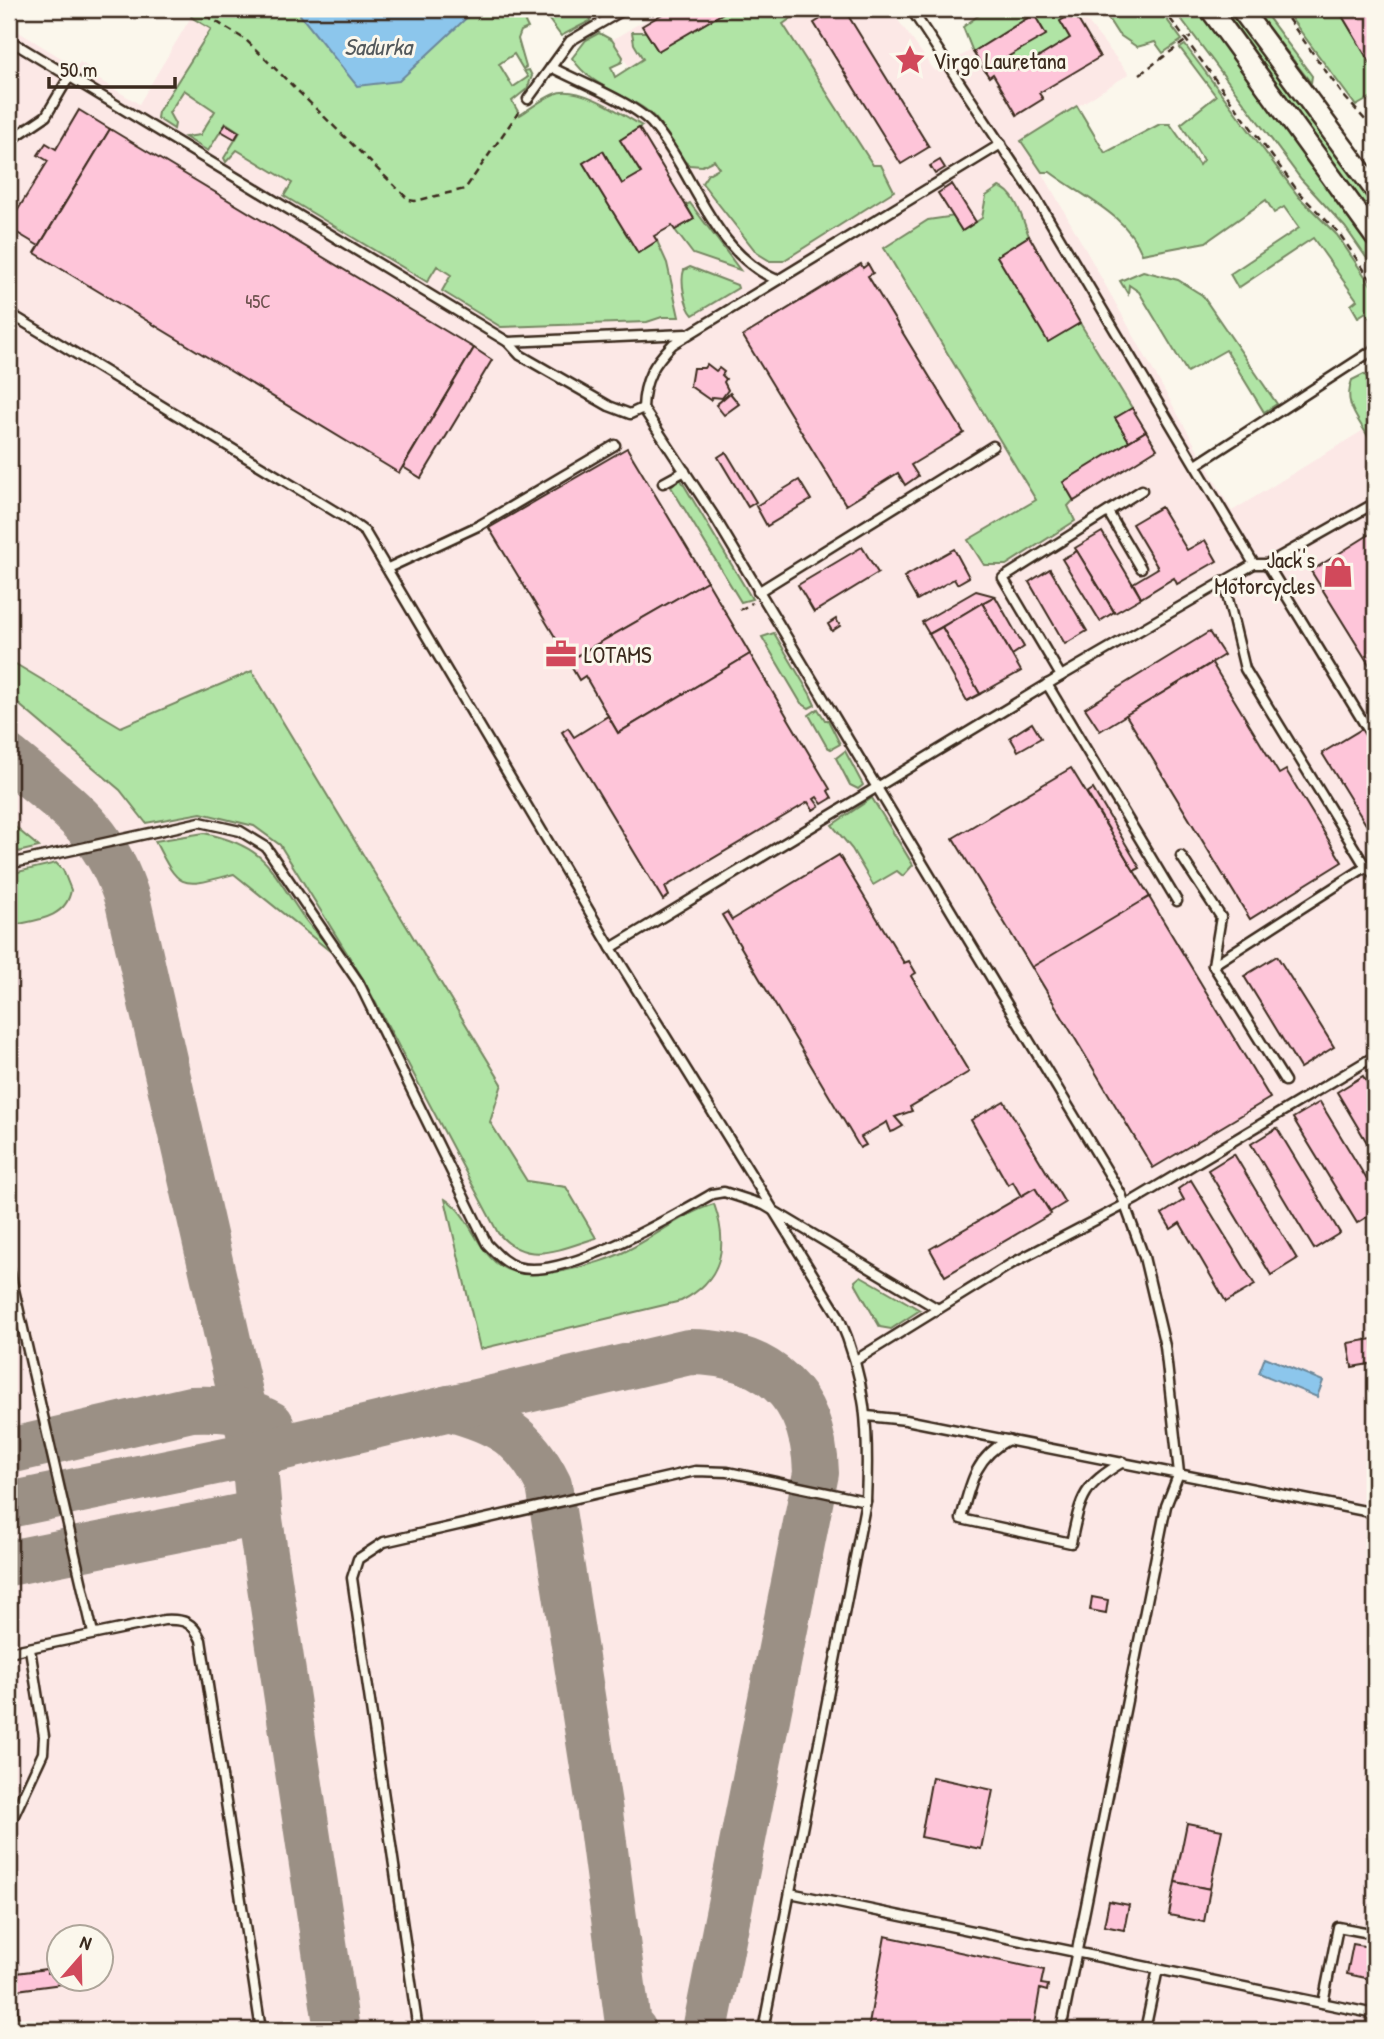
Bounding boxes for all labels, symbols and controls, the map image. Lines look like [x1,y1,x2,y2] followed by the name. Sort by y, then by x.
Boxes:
[344,30,415,62] water label: Sadurka
[893,43,927,77] place icon: Virgo Lauretana
[933,45,1066,76] place label: Virgo Lauretana
[49,46,175,90] scale bar
[60,55,97,84] text: 50 m
[245,288,271,314] house number: 45C
[1214,544,1315,601] place label: Jack's Motorcycles
[1321,555,1355,589] shop icon: Jack's Motorcycles
[544,637,578,671] office icon: LOTAMS
[584,639,652,670] place label: LOTAMS
[46,1924,116,1994] north arrow
[77,1928,95,1956] text: N

